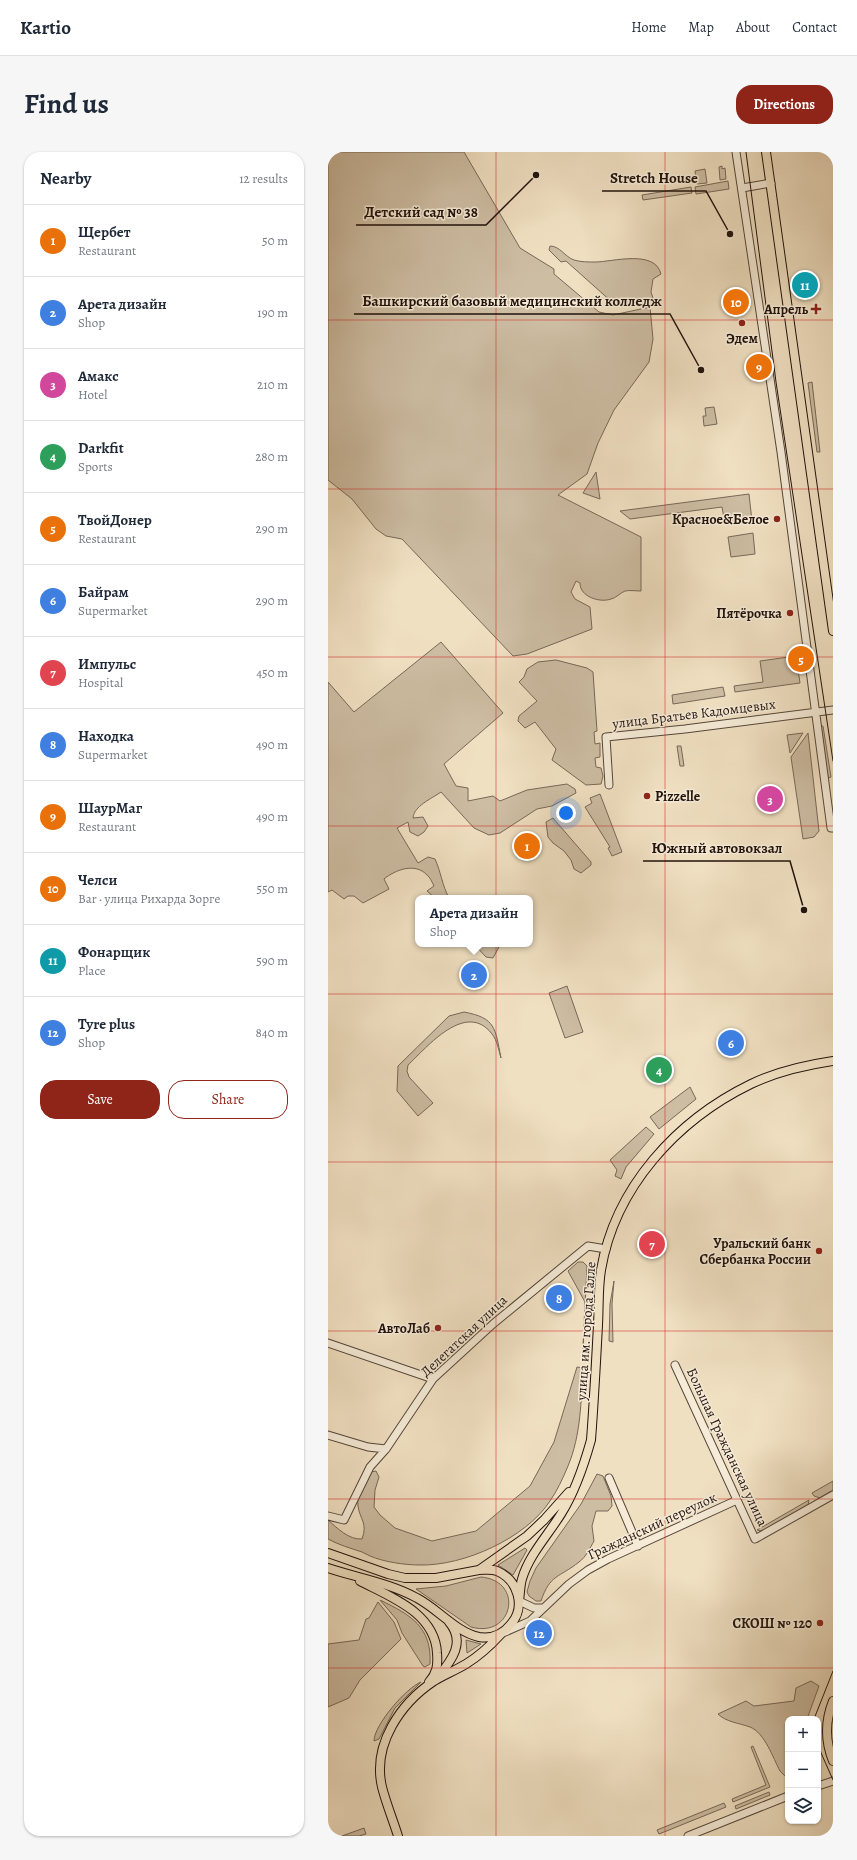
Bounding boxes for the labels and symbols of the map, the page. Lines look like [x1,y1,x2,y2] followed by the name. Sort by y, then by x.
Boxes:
[602,164,706,191] callout: Stretch House
[610,168,698,188] text: Stretch House
[356,198,486,225] callout: Детский сад № 38
[364,202,478,222] text: Детский сад № 38
[792,270,818,300] pin: 11
[354,287,670,314] callout: Башкирский базовый медицинский колледж
[723,287,749,317] pin: 10
[362,291,662,311] text: Башкирский базовый медицинский колледж
[763,300,809,319] place label: Апрель
[811,304,821,314] marker: Апрель
[737,318,747,328] marker: Эдем
[726,329,758,348] place label: Эдем
[746,352,772,382] pin: 9
[672,510,770,529] place label: Красное&Белое
[772,514,782,524] marker: Красное&Белое
[716,604,782,623] place label: Пятёрочка
[785,608,795,618] marker: Пятёрочка
[788,644,814,674] pin: 5
[610,695,777,734] street label: улица Братьев Кадомцевых
[757,784,783,814] pin: 3
[655,787,701,806] place label: Pizzelle
[642,791,652,801] marker: Pizzelle
[556,803,576,823] your location
[514,831,540,861] pin: 1
[643,834,790,861] callout: Южный автовокзал
[651,838,783,858] text: Южный автовокзал
[461,960,487,990] pin: 2
[718,1028,744,1058] pin: 6
[646,1055,672,1085] pin: 4
[639,1229,665,1259] pin: 7
[699,1234,811,1269] place label: Уральский банк Сбербанка России
[814,1246,824,1256] marker: Уральский банк Сбербанка России
[572,1261,600,1402] street label: улица им. города Галле
[546,1283,572,1313] pin: 8
[417,1291,512,1381] street label: Делегатская улица
[377,1319,430,1338] place label: АвтоЛаб
[433,1323,443,1333] marker: АвтоЛаб
[682,1365,772,1530] street label: Большая Гражданская улица
[584,1488,720,1564] street label: Гражданский переулок
[732,1614,812,1633] place label: СКОШ № 120
[526,1618,552,1648] pin: 12
[815,1618,825,1628] marker: СКОШ № 120

